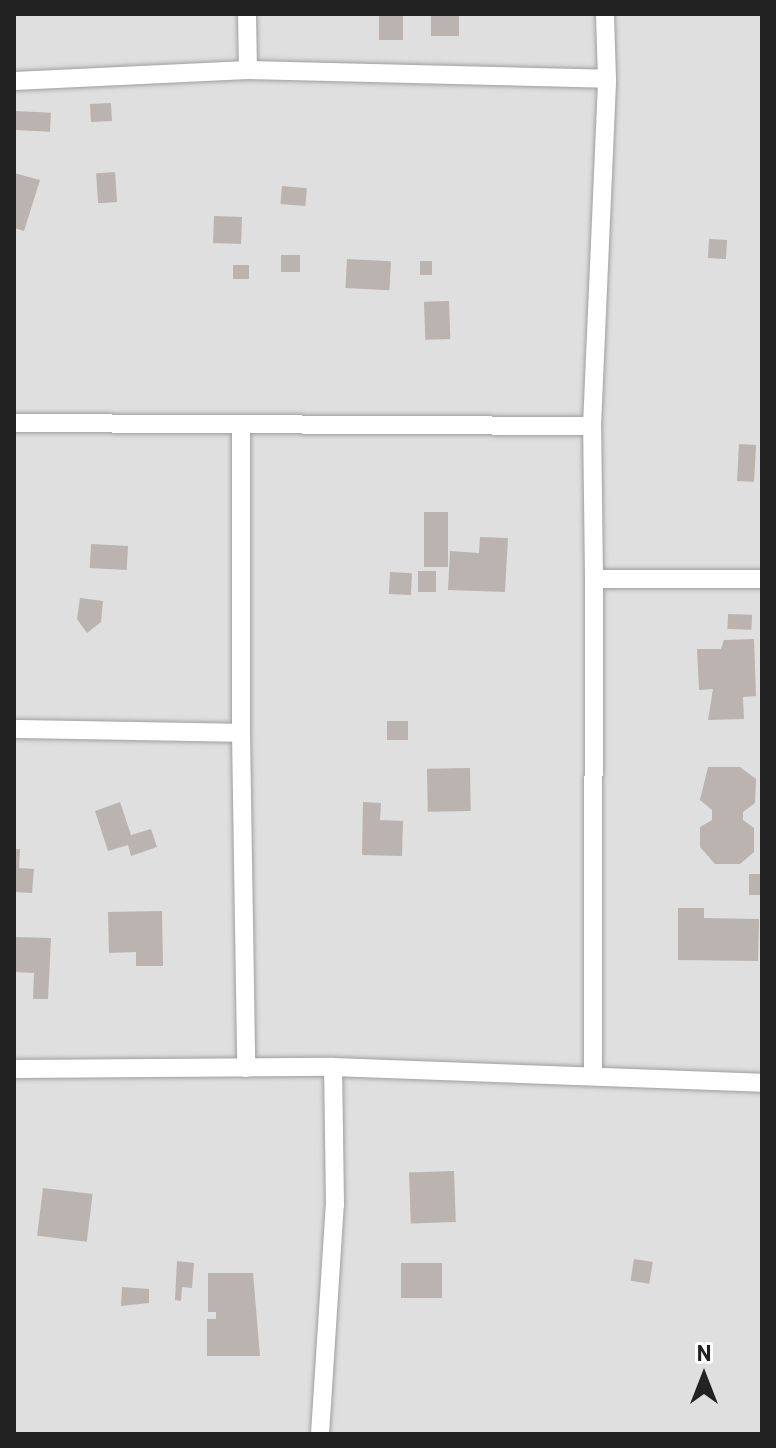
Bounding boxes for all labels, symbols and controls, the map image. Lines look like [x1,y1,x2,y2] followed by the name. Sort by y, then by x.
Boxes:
[664,1336,744,1416] north arrow
[697,1339,711,1365] text: N

